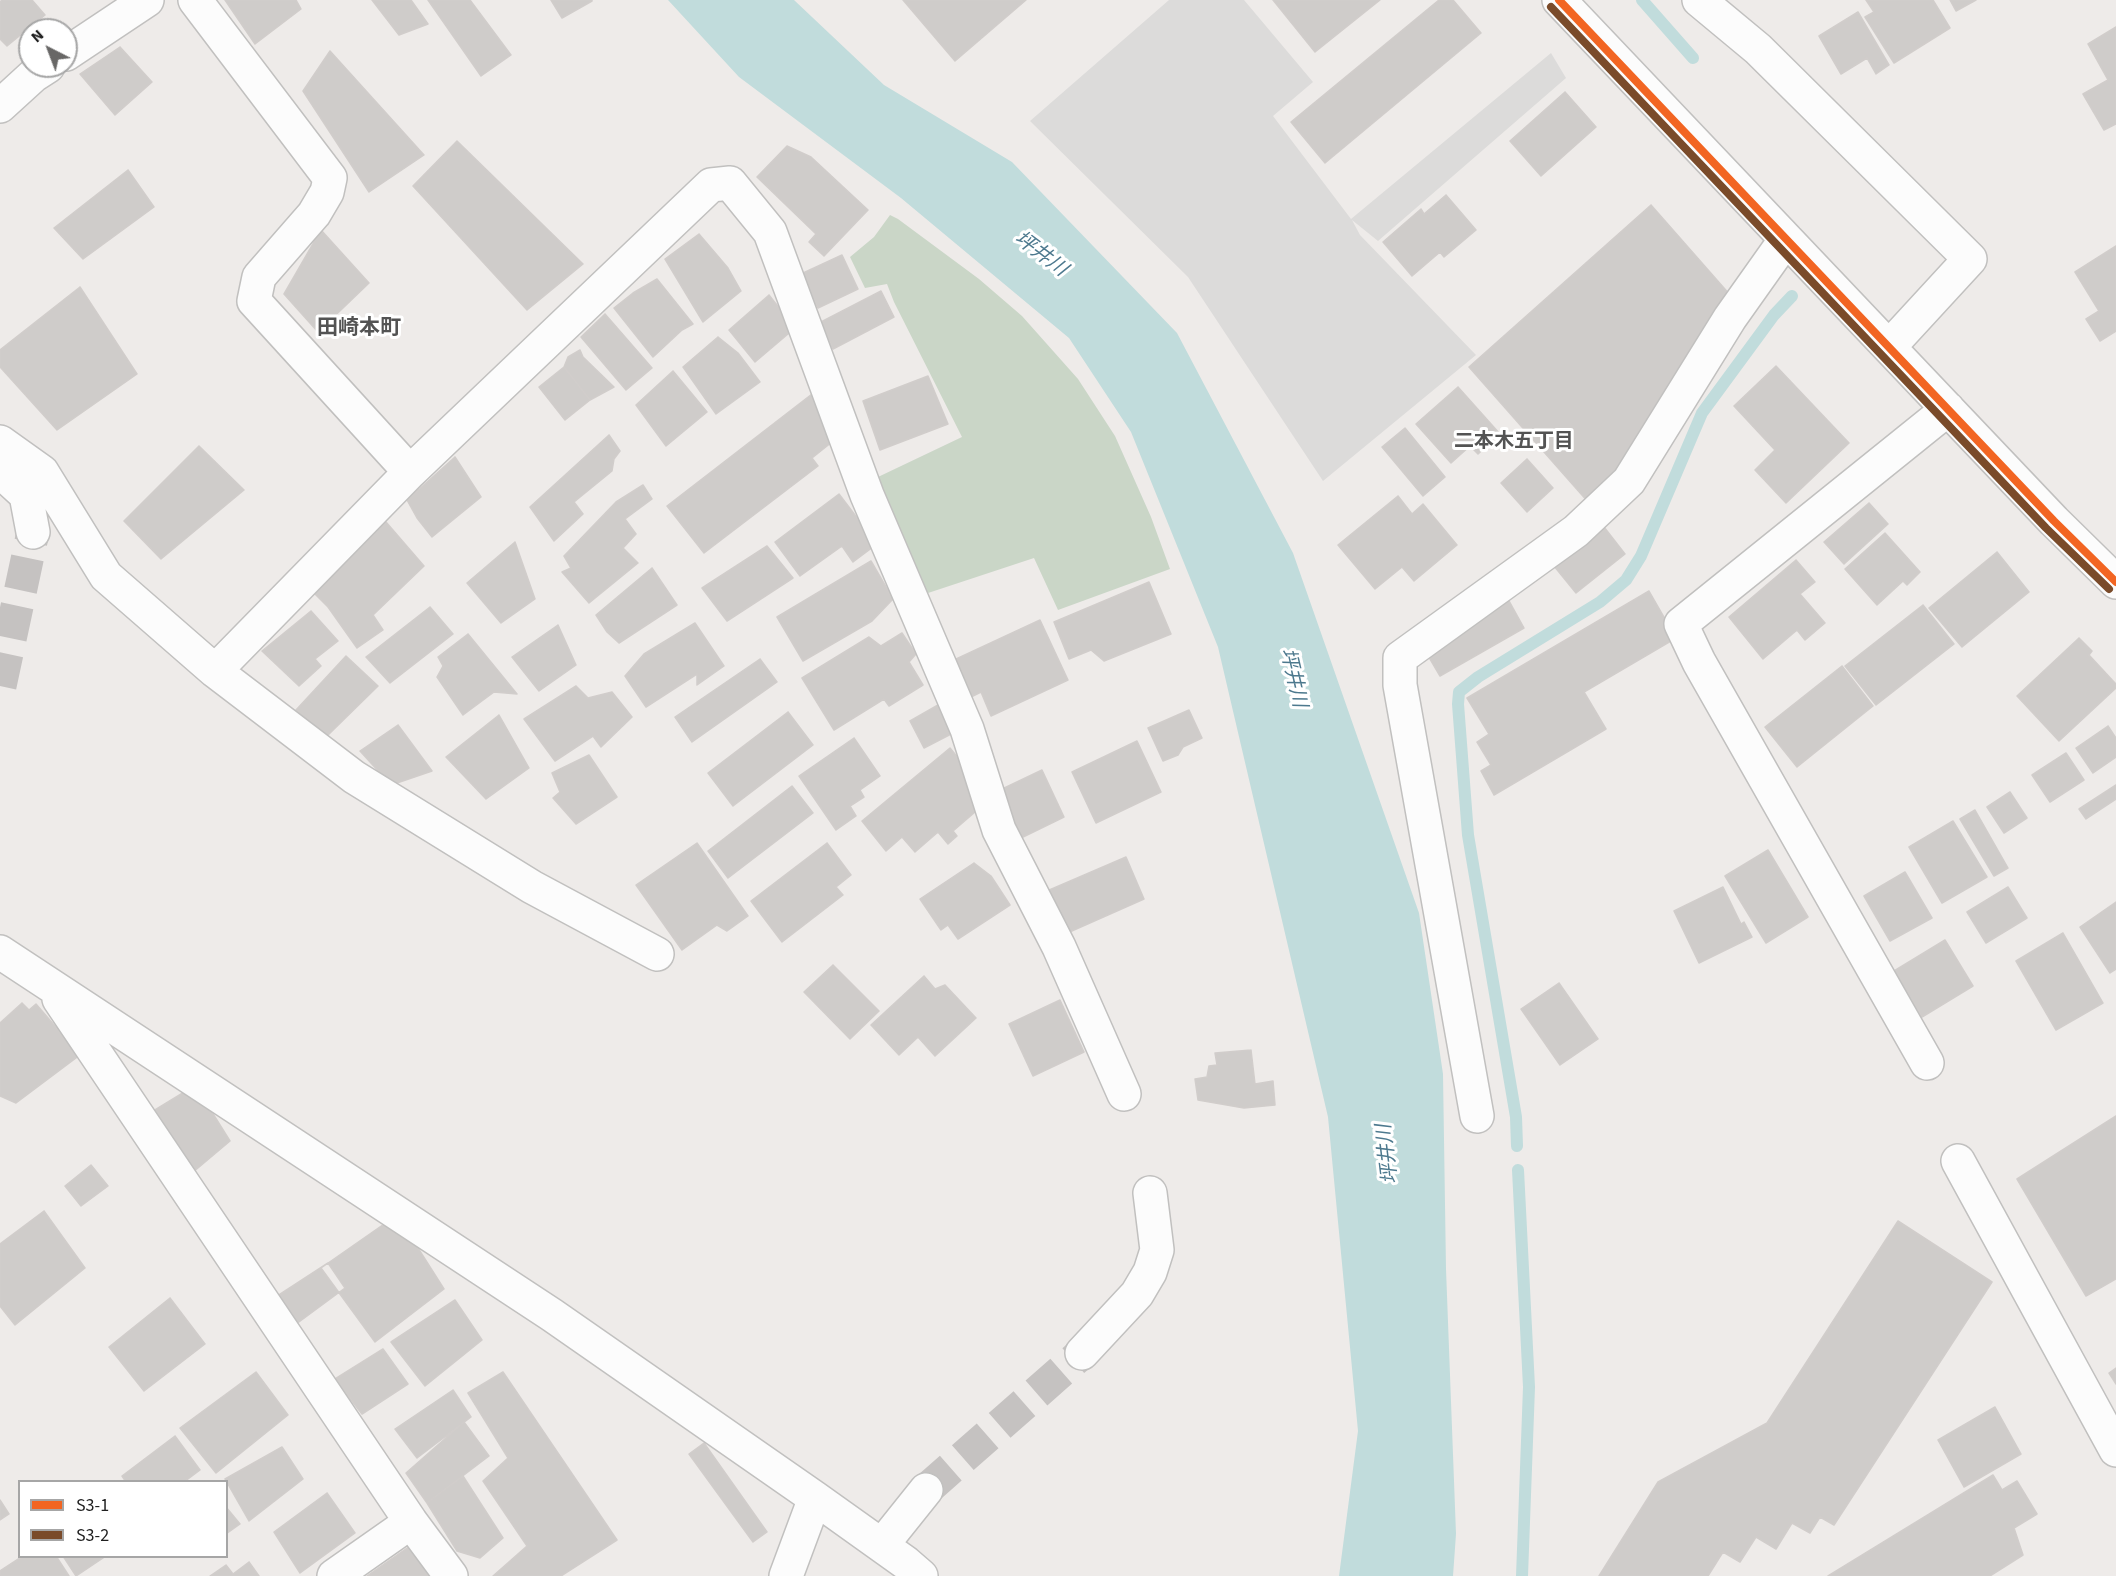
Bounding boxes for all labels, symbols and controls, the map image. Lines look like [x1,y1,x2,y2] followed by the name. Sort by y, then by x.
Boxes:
[18,18,78,78] north arrow
[26,24,49,48] text: N
[1009,227,1071,283] water label: 坪井川
[317,316,401,342] district label: 田崎本町
[1454,431,1574,455] district label: 二本木五丁目
[1274,646,1310,710] water label: 坪井川
[1373,1123,1405,1185] water label: 坪井川
[18,1480,228,1558] legend
[76,1493,109,1518] text: S3-1
[76,1523,109,1548] text: S3-2

